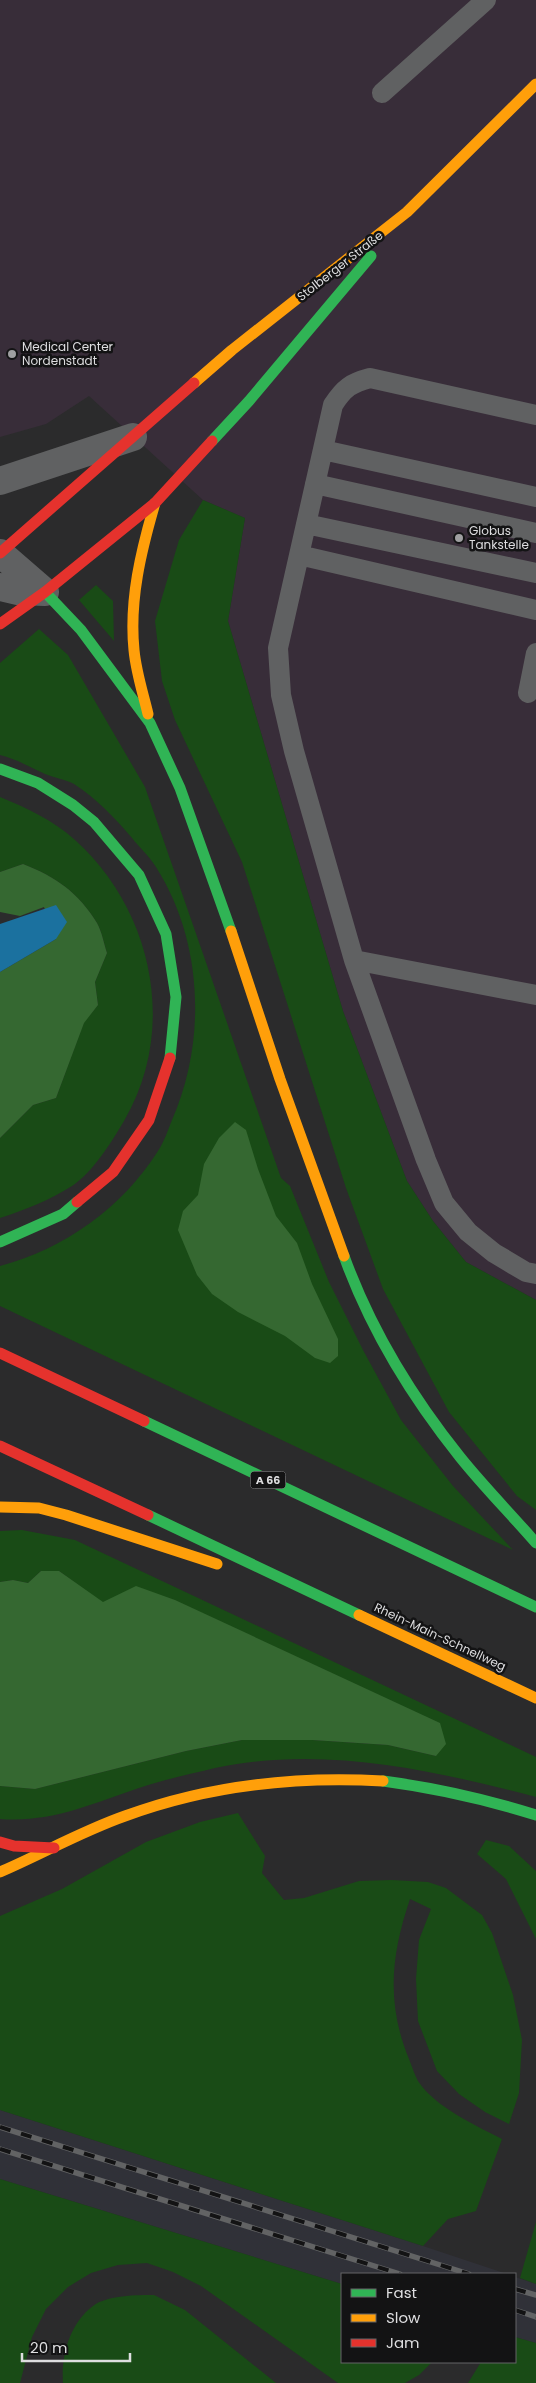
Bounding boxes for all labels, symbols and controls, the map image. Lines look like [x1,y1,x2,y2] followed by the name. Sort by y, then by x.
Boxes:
[293,227,386,305] street label: Stolberger Straße
[22,338,114,369] place label: Medical Center Nordenstadt
[6,348,18,360] marker: Medical Center Nordenstadt
[469,522,529,553] place label: Globus Tankstelle
[453,532,465,544] marker: Globus Tankstelle
[250,1472,286,1488] road number: A 66
[371,1598,509,1675] street label: Rhein-Main-Schnellweg
[341,2273,516,2363] legend
[386,2282,417,2303] text: Fast
[386,2307,421,2328] text: Slow
[22,2330,130,2362] scale bar
[386,2332,420,2353] text: Jam
[30,2337,68,2358] text: 20 m

